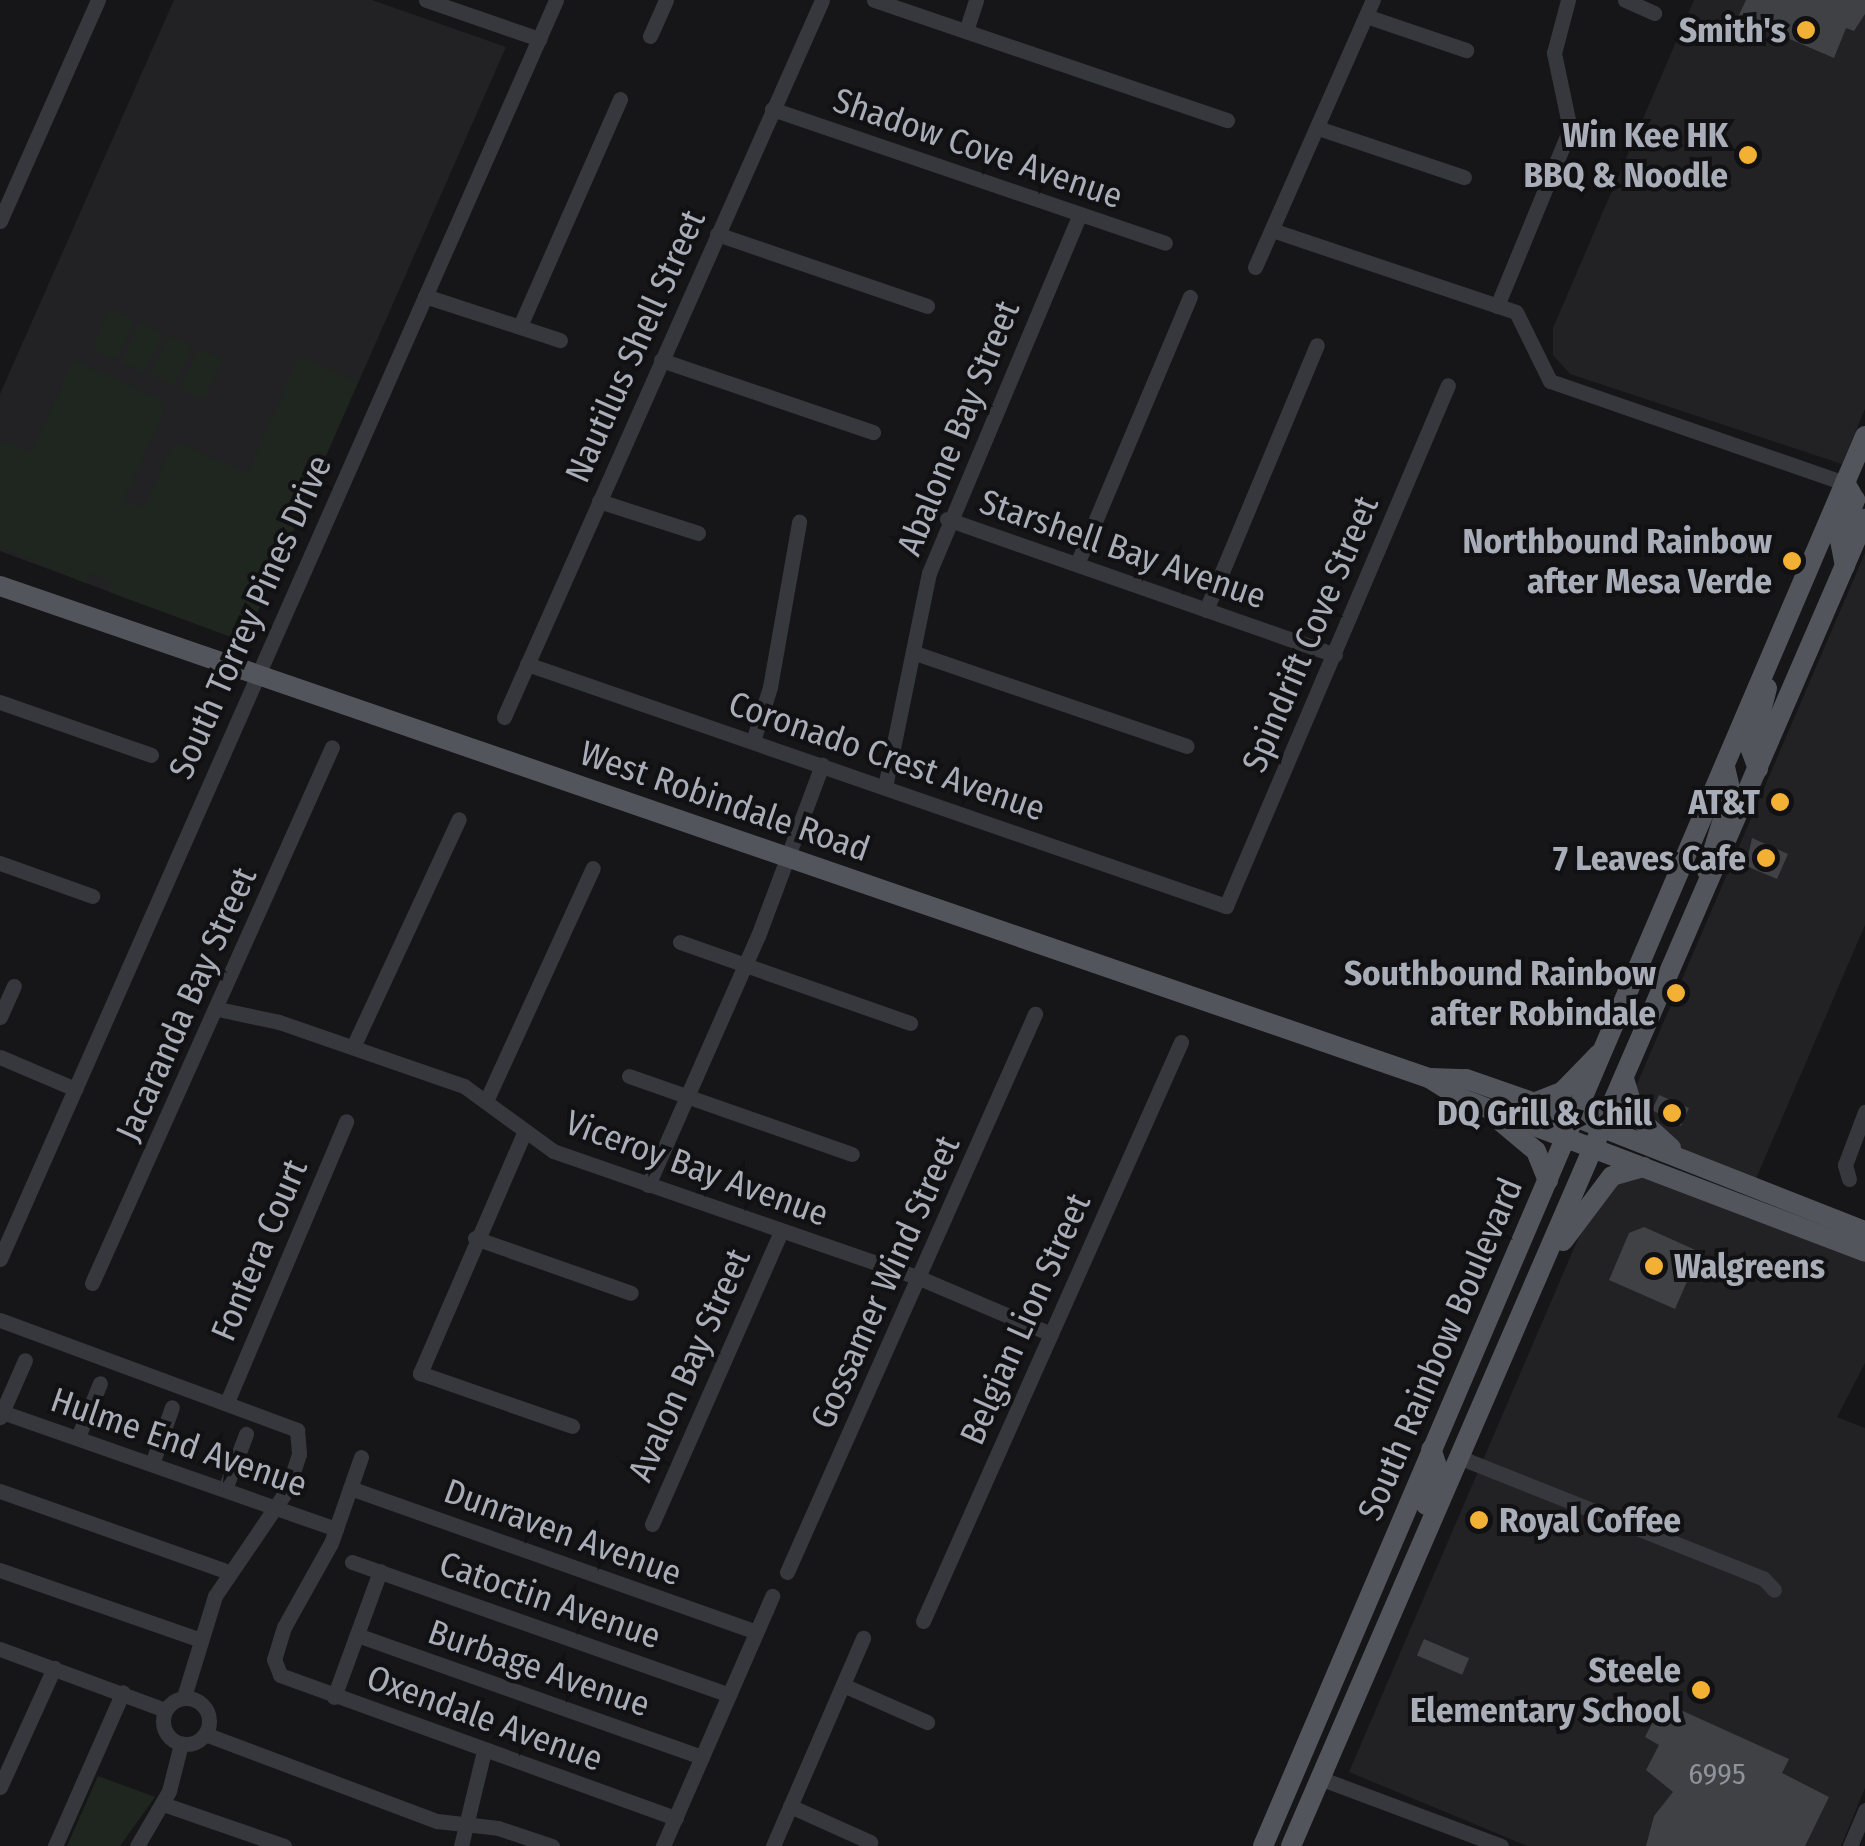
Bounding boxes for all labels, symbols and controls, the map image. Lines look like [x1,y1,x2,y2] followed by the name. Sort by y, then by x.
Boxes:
[1679,9,1786,51] place label: Smith's
[1795,19,1817,41] marker: Smith's
[828,79,1128,217] street label: Shadow Cove Avenue
[1523,114,1728,196] place label: Win Kee HK BBQ & Noodle
[1737,144,1759,166] marker: Win Kee HK BBQ & Noodle
[556,203,714,489] street label: Nautilus Shell Street
[888,295,1028,561] street label: Abalone Bay Street
[160,449,340,785] street label: South Torrey Pines Drive
[975,480,1271,618] street label: Starshell Bay Avenue
[1233,490,1387,778] street label: Spindrift Cove Street
[1462,520,1772,602] place label: Northbound Rainbow after Mesa Verde
[1781,550,1803,572] marker: Northbound Rainbow after Mesa Verde
[723,682,1051,830] street label: Coronado Crest Avenue
[575,732,875,870] street label: West Robindale Road
[1688,781,1760,823] place label: AT&T
[1769,791,1791,813] marker: AT&T
[1553,837,1746,879] place label: 7 Leaves Cafe
[1755,847,1777,869] marker: 7 Leaves Cafe
[107,861,265,1147] street label: Jacaranda Bay Street
[1344,952,1656,1034] place label: Southbound Rainbow after Robindale
[1665,982,1687,1004] marker: Southbound Rainbow after Robindale
[1437,1092,1652,1134] place label: DQ Grill & Chill
[560,1101,834,1235] street label: Viceroy Bay Avenue
[1661,1102,1683,1124] marker: DQ Grill & Chill
[802,1129,968,1435] street label: Gossamer Wind Street
[202,1153,316,1347] street label: Fontera Court
[1349,1172,1531,1526] street label: South Rainbow Boulevard
[951,1187,1099,1451] street label: Belgian Lion Street
[619,1242,759,1488] street label: Avalon Bay Street
[1674,1245,1825,1287] place label: Walgreens
[1643,1255,1665,1277] marker: Walgreens
[46,1379,312,1505] street label: Hulme End Avenue
[439,1470,687,1594] street label: Dunraven Avenue
[1499,1499,1681,1541] place label: Royal Coffee
[1468,1509,1490,1531] marker: Royal Coffee
[434,1543,666,1657] street label: Catoctin Avenue
[423,1610,655,1726] street label: Burbage Avenue
[1410,1649,1681,1731] place label: Steele Elementary School
[361,1656,609,1780] street label: Oxendale Avenue
[1690,1679,1712,1701] marker: Steele Elementary School
[1688,1756,1746,1792] house number: 6995

